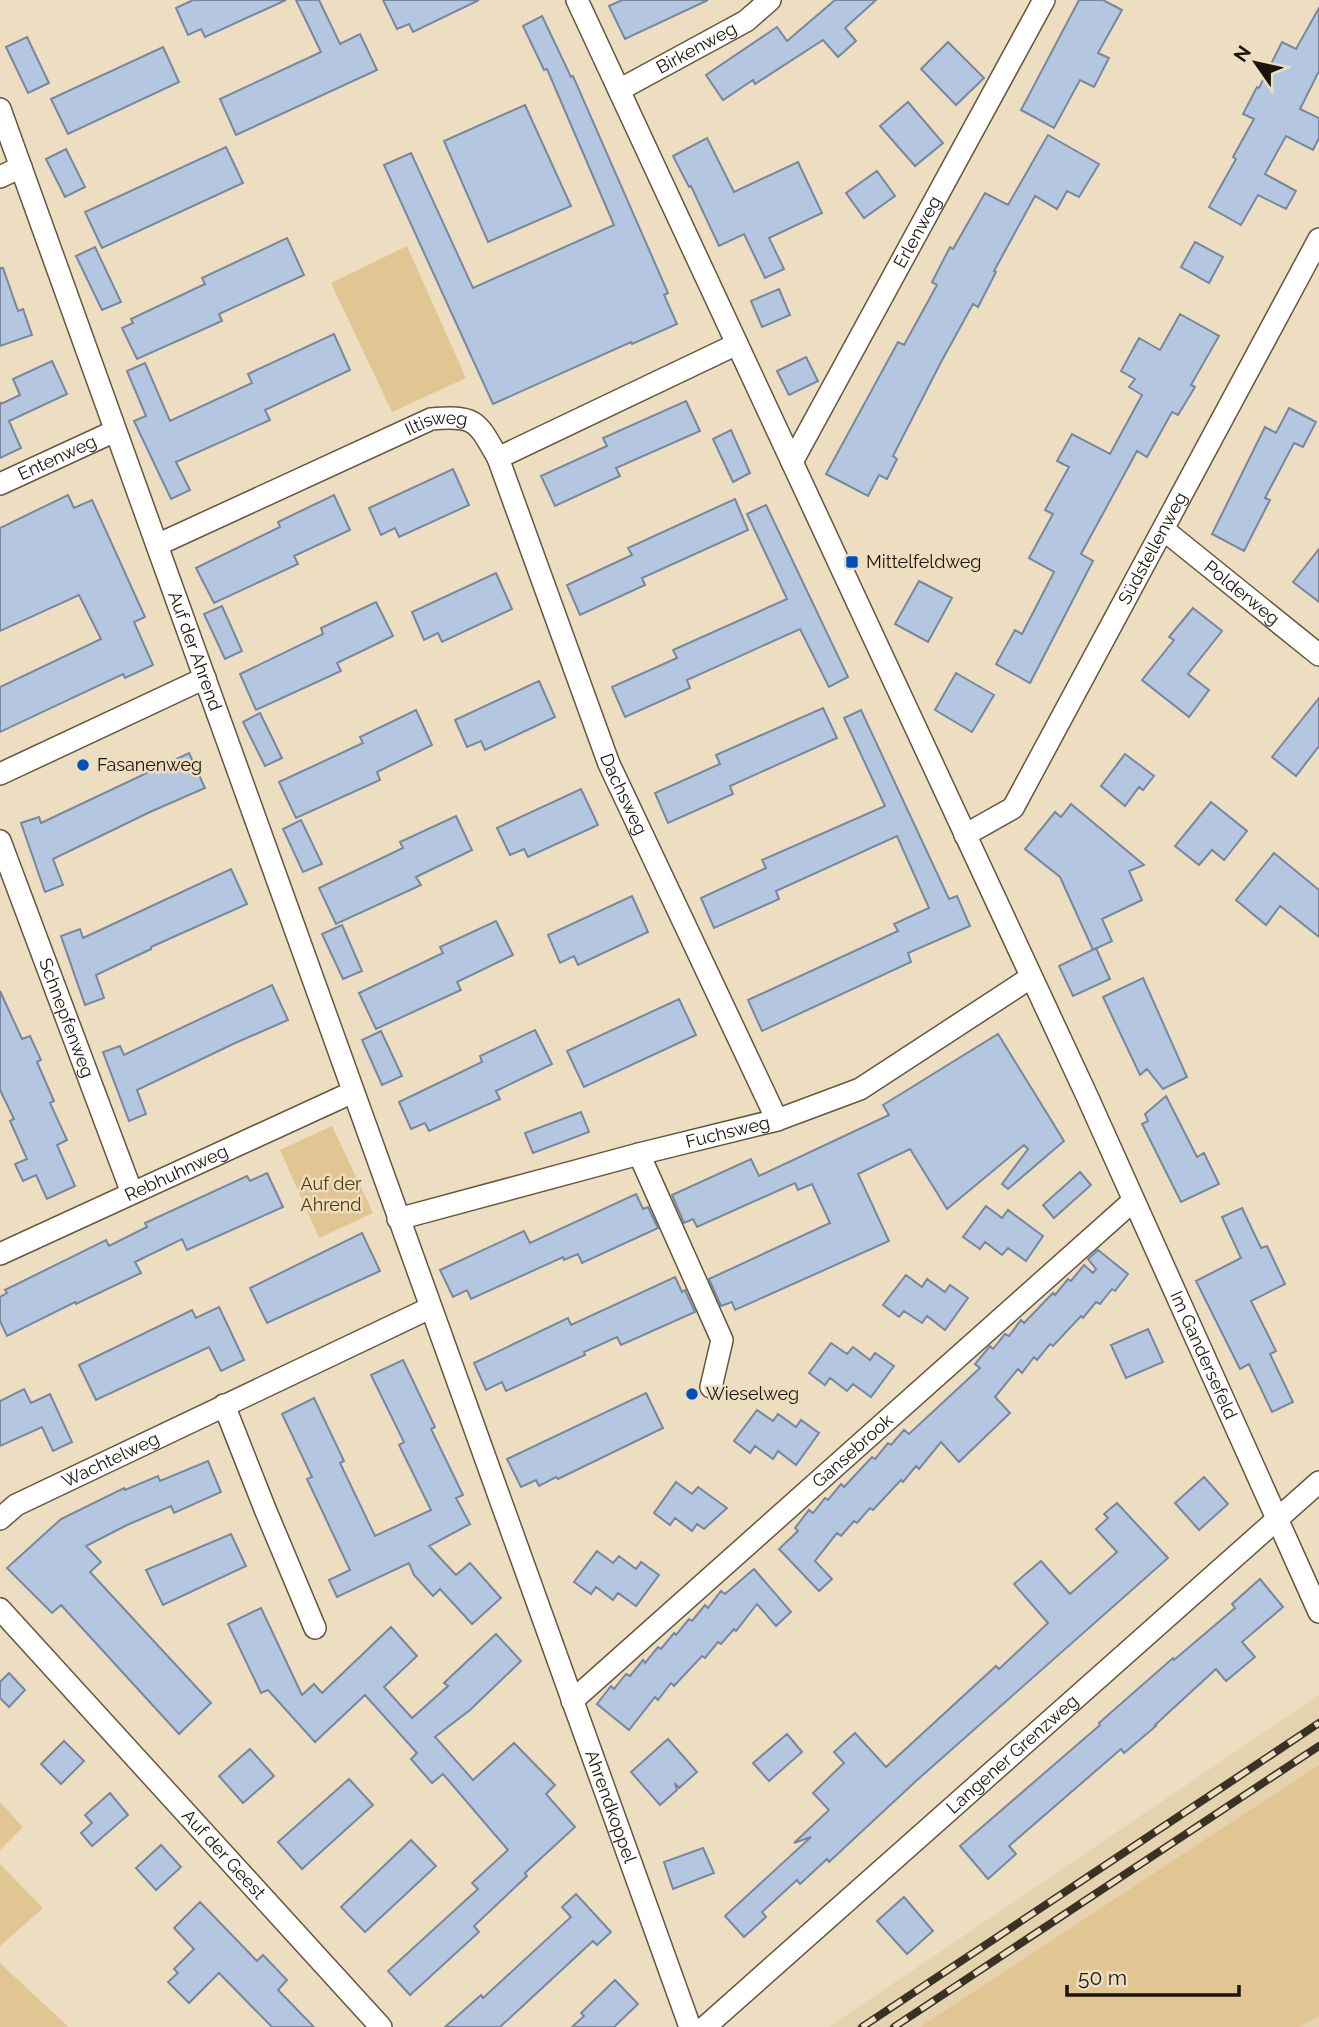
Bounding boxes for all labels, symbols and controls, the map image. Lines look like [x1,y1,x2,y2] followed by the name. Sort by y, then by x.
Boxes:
[652,17,740,78] street label: Birkenweg
[1221,28,1291,98] north arrow
[1229,41,1255,66] text: N
[889,192,945,271] street label: Erlenweg
[401,407,469,440] street label: Iltisweg
[14,430,100,484] street label: Entenweg
[1113,488,1191,608] street label: Südstellenweg
[866,551,981,572] place label: Mittelfeldweg
[844,554,860,570] marker: Mittelfeldweg
[1200,556,1284,629] street label: Polderweg
[164,588,227,713] street label: Auf der Ahrend
[596,751,652,838] street label: Dachsweg
[97,754,202,775] place label: Fasanenweg
[75,757,91,773] marker: Fasanenweg
[35,955,99,1080] street label: Schnepfenweg
[684,1111,772,1152] street label: Fuchsweg
[121,1140,231,1205] street label: Rebhuhnweg
[301,1173,362,1215] park label: Auf der Ahrend
[1166,1288,1242,1422] street label: Im Gandersefeld
[706,1383,799,1404] place label: Wieselweg
[684,1386,700,1402] marker: Wieselweg
[808,1409,897,1492] street label: Gansebrook
[58,1427,162,1492] street label: Wachtelweg
[942,1690,1082,1818] street label: Langener Grenzweg
[581,1747,641,1866] street label: Ahrendkoppel
[178,1805,270,1903] street label: Auf der Geest
[1067,1954,1238,1998] scale bar
[1078,1965,1127,1990] text: 50 m

